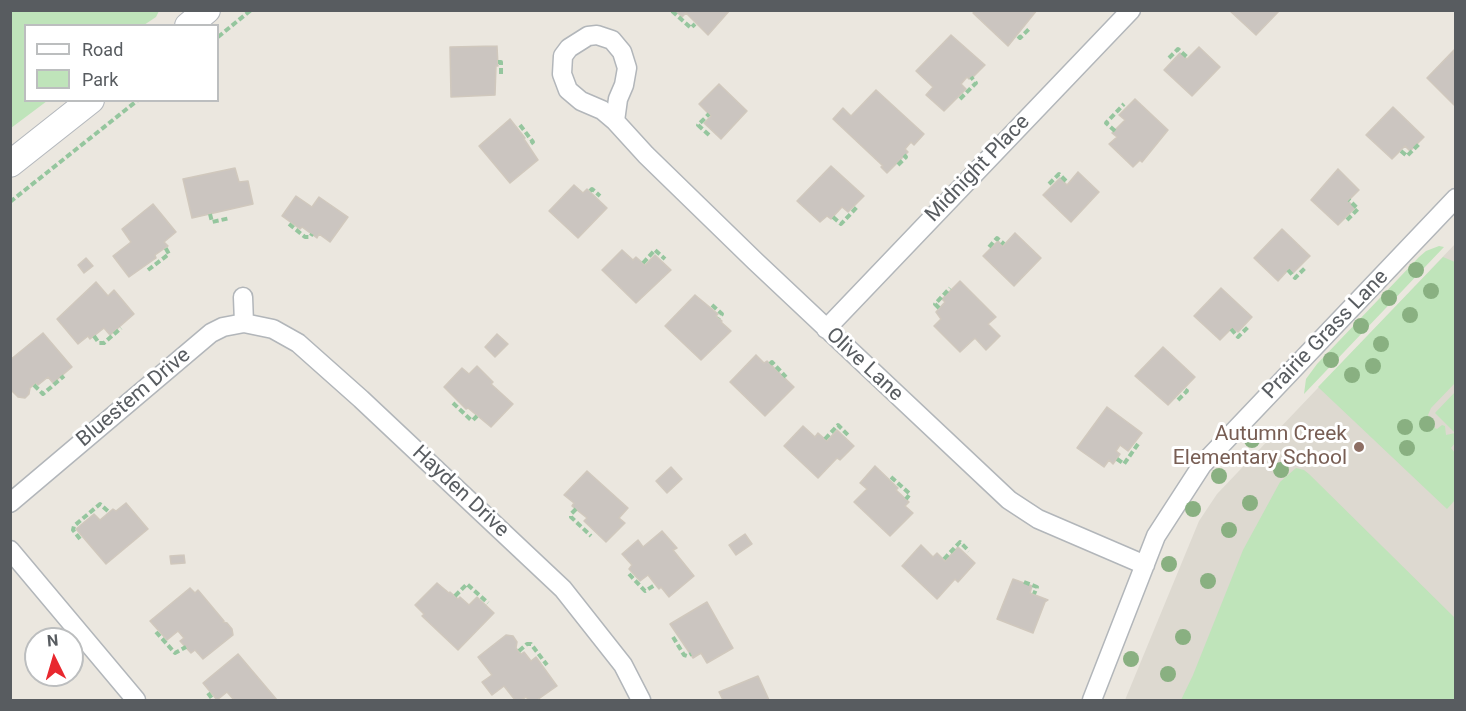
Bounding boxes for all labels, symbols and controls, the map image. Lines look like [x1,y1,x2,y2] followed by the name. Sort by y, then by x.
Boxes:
[24,24,219,102] legend
[82,39,123,60] text: Road
[82,69,118,90] text: Park
[921,110,1035,228] street label: Midnight Place
[1258,265,1394,405] street label: Prairie Grass Lane
[820,323,908,407] street label: Olive Lane
[72,343,196,453] street label: Bluestem Drive
[1173,422,1347,472] place label: Autumn Creek Elementary School
[1352,440,1366,454] marker: Autumn Creek Elementary School
[406,441,514,543] street label: Hayden Drive
[24,627,84,687] north arrow
[46,631,59,651] text: N

